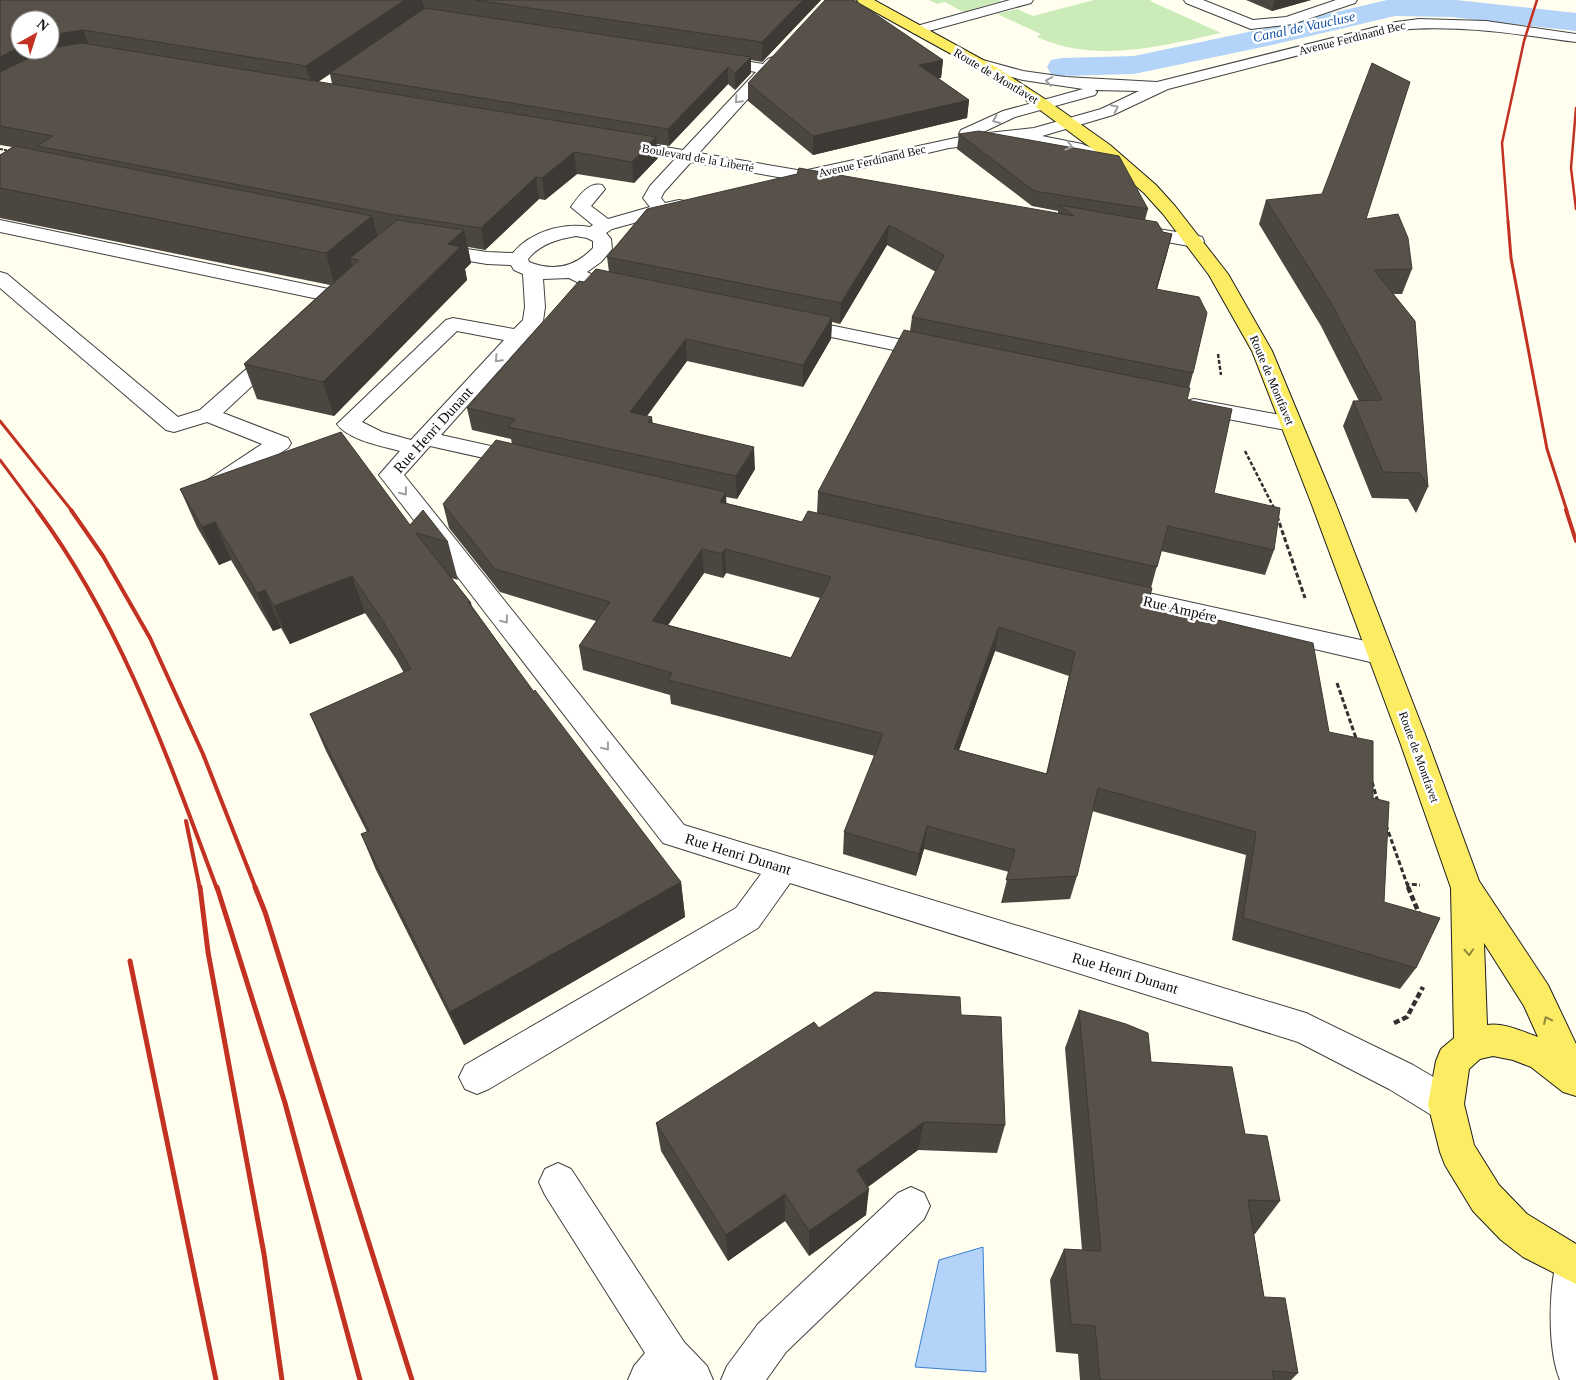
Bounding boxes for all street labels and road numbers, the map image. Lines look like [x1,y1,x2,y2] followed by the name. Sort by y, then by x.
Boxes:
[1297,18,1407,58] street label: Avenue Ferdinand Bec
[951,45,1041,107] street label: Route de Montfavet
[641,141,755,175] street label: Boulevard de la Liberté
[817,142,927,180] street label: Avenue Ferdinand Bec
[1247,333,1297,428] street label: Route de Montfavet
[390,383,476,476] street label: Rue Henri Dunant
[1141,593,1219,625] street label: Rue Ampére
[1396,710,1442,805] street label: Route de Montfavet
[683,830,794,878] street label: Rue Henri Dunant
[1070,949,1181,997] street label: Rue Henri Dunant

